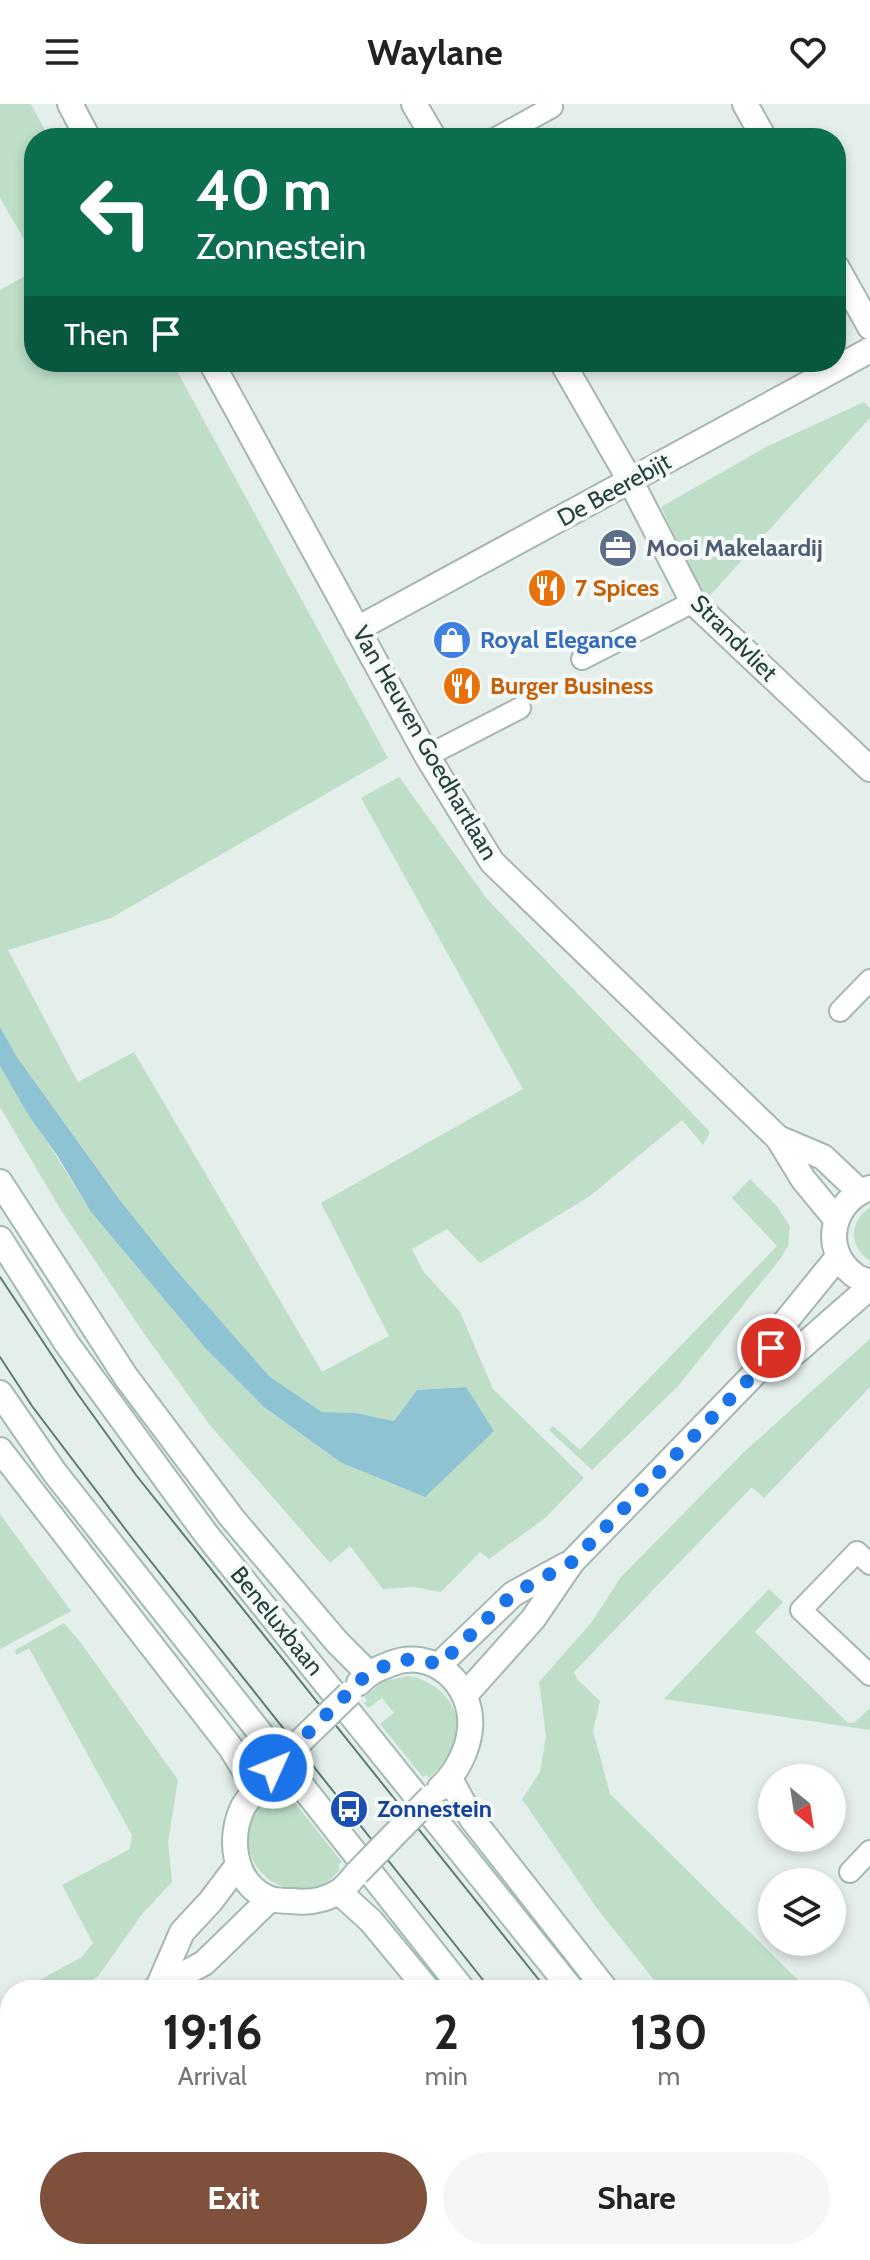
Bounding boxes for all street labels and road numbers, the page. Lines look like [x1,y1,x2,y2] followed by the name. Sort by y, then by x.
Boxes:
[552,447,675,533] street label: De Beerebijt
[685,588,784,687] street label: Strandvliet
[347,621,504,865] street label: Van Heuven Goedhartlaan
[225,1560,330,1681] street label: Beneluxbaan

